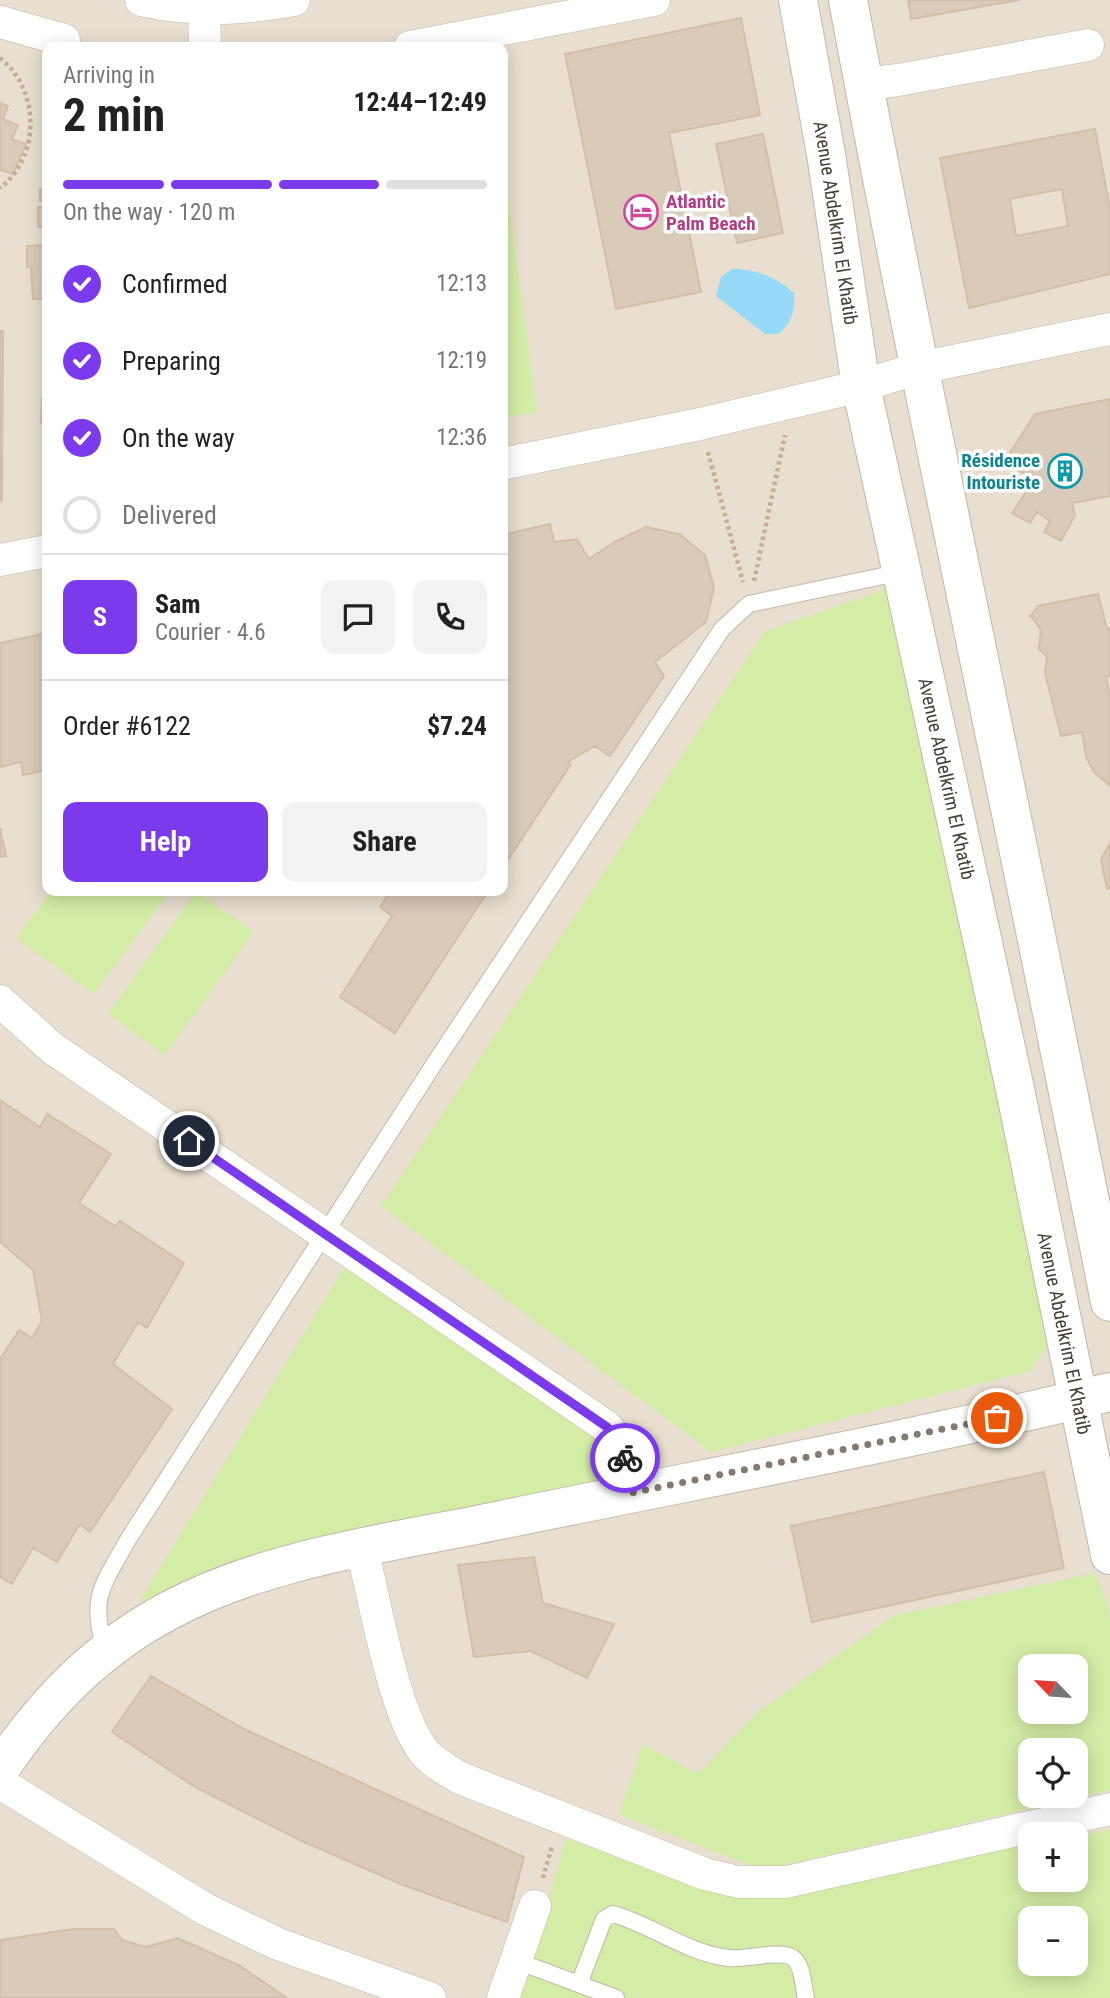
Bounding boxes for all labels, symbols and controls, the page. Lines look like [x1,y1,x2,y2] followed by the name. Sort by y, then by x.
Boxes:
[63,62,155,89] text: Arriving in
[353,87,487,117] text: 12:44–12:49
[63,88,165,142] text: 2 min
[809,119,863,326] street label: Avenue Abdelkrim El Khatib
[666,190,756,235] place label: Atlantic Palm Beach
[622,193,660,231] hotel icon: Atlantic Palm Beach
[63,199,235,226] text: On the way · 120 m
[63,265,101,303] icon: check
[122,269,228,299] text: Confirmed
[436,270,487,297] text: 12:13
[63,342,101,380] icon: check
[122,346,221,376] text: Preparing
[436,347,487,374] text: 12:19
[63,419,101,457] icon: check
[122,423,235,453] text: On the way
[436,424,487,451] text: 12:36
[961,449,1040,494] place label: Résidence Intouriste
[1046,452,1084,490] building icon: Résidence Intouriste
[122,500,217,530] text: Delivered
[321,580,395,654] button: chat
[413,580,487,654] button: phone
[155,589,201,619] text: Sam
[93,602,107,632] text: S
[155,619,266,646] text: Courier · 4.6
[914,676,980,882] street label: Avenue Abdelkrim El Khatib
[63,711,191,741] text: Order #6122
[427,711,487,741] text: $7.24
[63,802,268,882] button: Help
[282,802,487,882] button: Share
[159,1111,219,1171] pin
[170,1122,208,1160] icon: home
[1033,1230,1097,1436] street label: Avenue Abdelkrim El Khatib
[967,1388,1027,1448] pin
[978,1399,1016,1437] icon: bag
[590,1423,660,1493] courier
[606,1439,644,1477] icon: bike
[1018,1654,1088,1724] north arrow
[1018,1654,1088,1976] map controls
[1018,1738,1088,1808] button: locate
[1018,1822,1088,1892] button: +
[1018,1906,1088,1976] button: −

